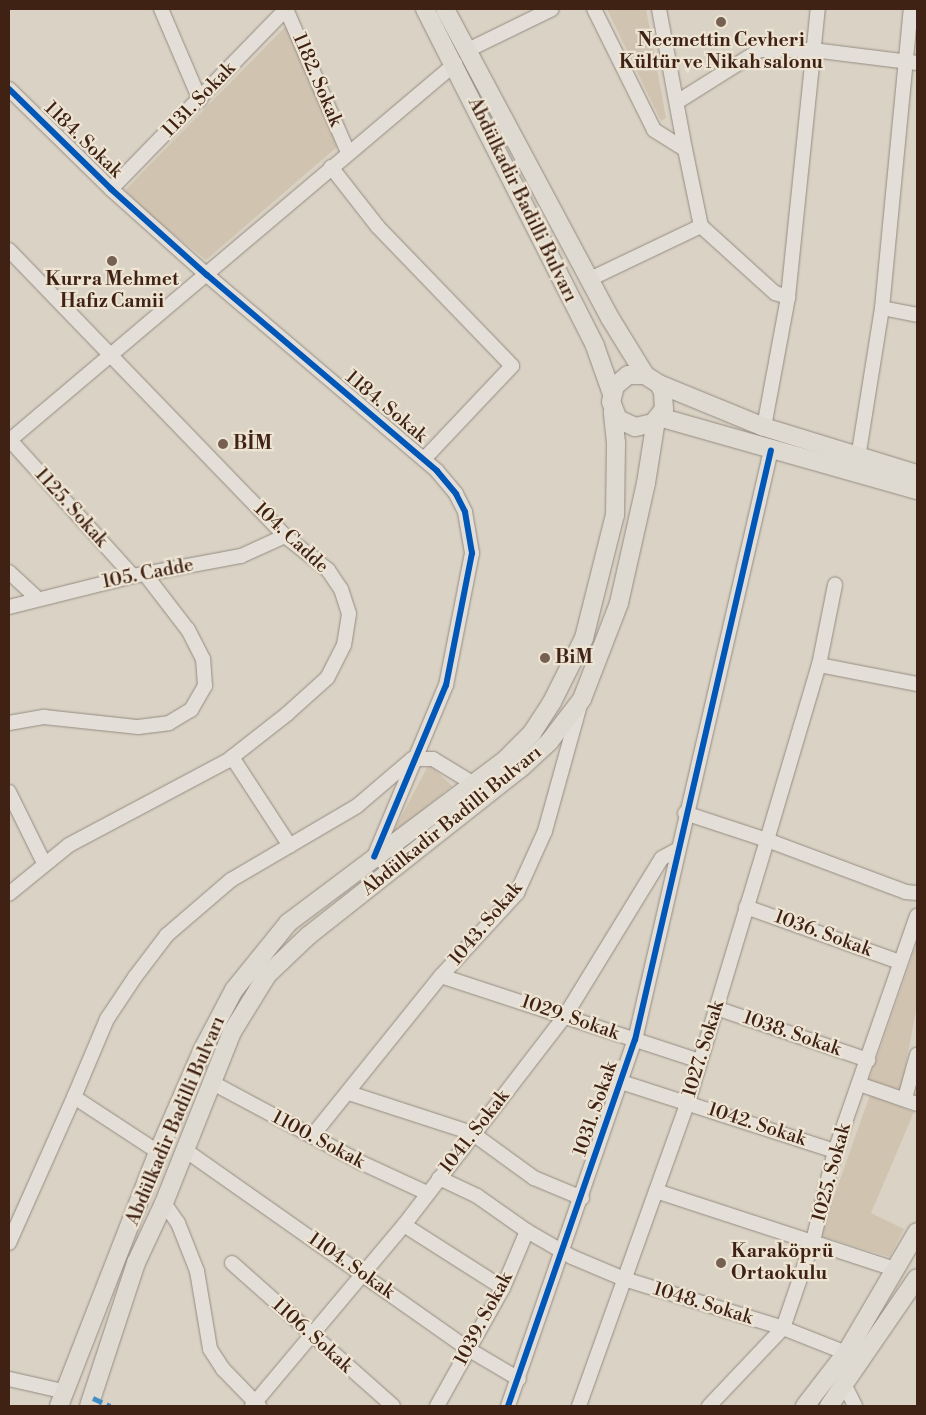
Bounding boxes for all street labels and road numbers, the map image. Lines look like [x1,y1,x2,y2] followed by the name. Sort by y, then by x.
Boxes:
[287,30,347,130] street label: 1182. Sokak
[158,58,240,142] street label: 1131. Sokak
[462,94,582,306] street label: Abdülkadir Badilli Bulvarı
[39,97,127,183] street label: 1184. Sokak
[340,366,432,448] street label: 1184. Sokak
[30,464,112,552] street label: 1125. Sokak
[249,498,333,578] street label: 104. Cadde
[100,554,196,594] street label: 105. Cadde
[357,741,547,901] street label: Abdülkadir Badilli Bulvarı
[445,878,527,970] street label: 1043. Sokak
[771,906,875,962] street label: 1036. Sokak
[518,991,622,1045] street label: 1029. Sokak
[679,998,729,1100] street label: 1027. Sokak
[740,1007,844,1061] street label: 1038. Sokak
[122,1013,230,1229] street label: Abdülkadir Badilli Bulvarı
[569,1059,623,1159] street label: 1031. Sokak
[435,1086,515,1178] street label: 1041. Sokak
[705,1098,809,1152] street label: 1042. Sokak
[268,1106,368,1174] street label: 1100. Sokak
[808,1121,856,1225] street label: 1025. Sokak
[303,1228,399,1304] street label: 1104. Sokak
[450,1269,518,1369] street label: 1039. Sokak
[650,1278,756,1330] street label: 1048. Sokak
[267,1294,357,1378] street label: 1106. Sokak

